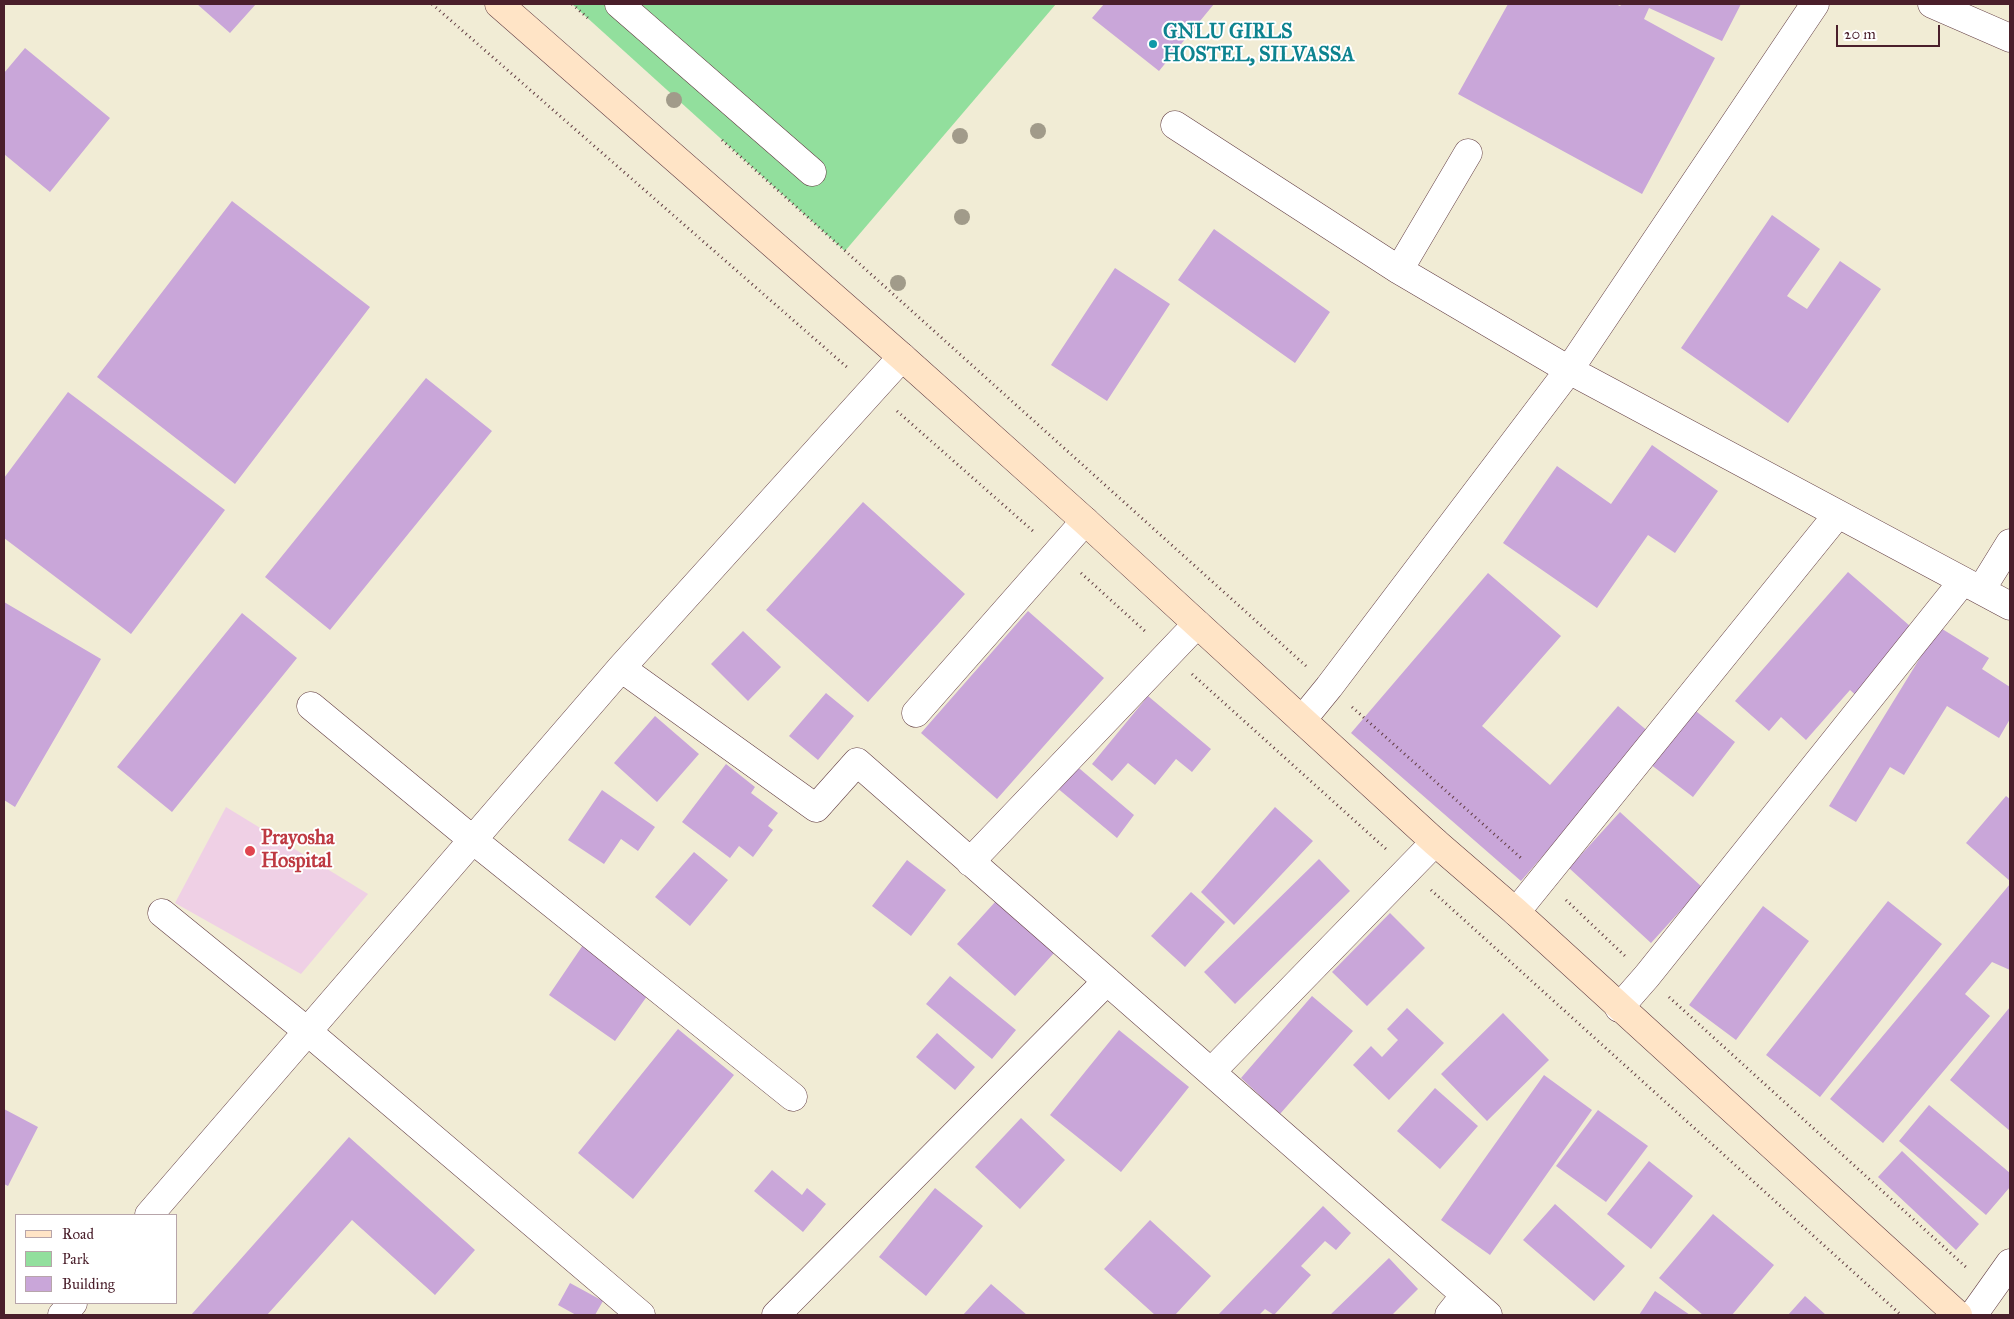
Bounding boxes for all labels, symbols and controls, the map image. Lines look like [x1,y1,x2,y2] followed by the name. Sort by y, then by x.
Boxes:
[1839,15,1943,47] scale bar
[1163,21,1355,68] place label: GNLU GIRLS HOSTEL, SILVASSA
[1844,25,1876,43] text: 20 m
[1147,38,1159,50] marker: GNLU GIRLS HOSTEL, SILVASSA
[261,827,334,874] place label: Prayosha Hospital
[243,844,257,858] marker: Prayosha Hospital
[15,1214,178,1304] legend
[62,1225,94,1243] text: Road
[62,1250,89,1268] text: Park
[62,1275,115,1293] text: Building

